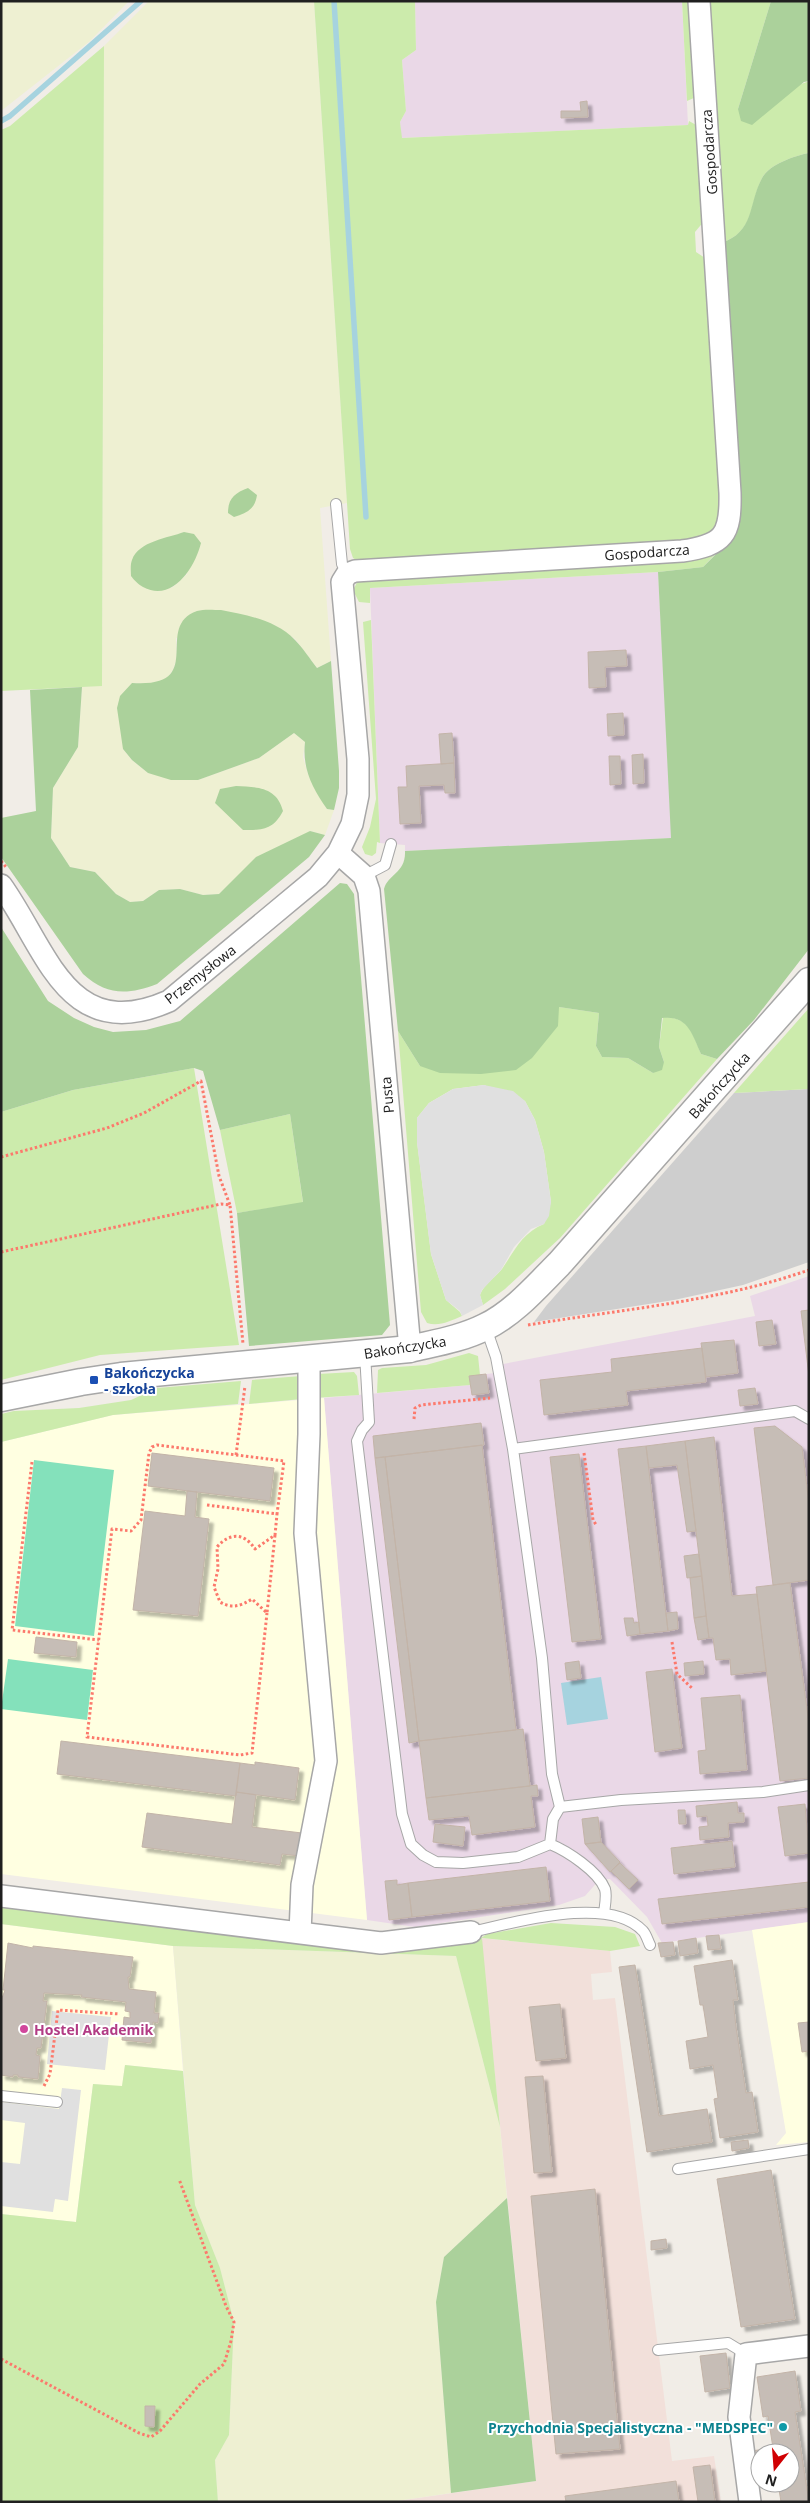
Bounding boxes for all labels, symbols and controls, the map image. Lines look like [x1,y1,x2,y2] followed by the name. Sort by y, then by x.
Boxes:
[697,109,721,195] street label: Gospodarcza
[604,540,690,564] street label: Gospodarcza
[160,940,240,1008] street label: Przemysłowa
[684,1048,754,1122] street label: Bakończycka
[376,1076,398,1114] street label: Pusta
[362,1331,448,1363] street label: Bakończycka
[104,1363,195,1398] place label: Bakończycka - szkoła
[88,1374,100,1386] marker: Bakończycka - szkoła
[34,2020,154,2039] place label: Hostel Akademik
[18,2023,30,2035] marker: Hostel Akademik
[488,2418,773,2437] place label: Przychodnia Specjalistyczna - "MEDSPEC"
[777,2421,789,2433] marker: Przychodnia Specjalistyczna - "MEDSPEC"
[750,2443,800,2493] north arrow
[763,2470,779,2492] text: N

